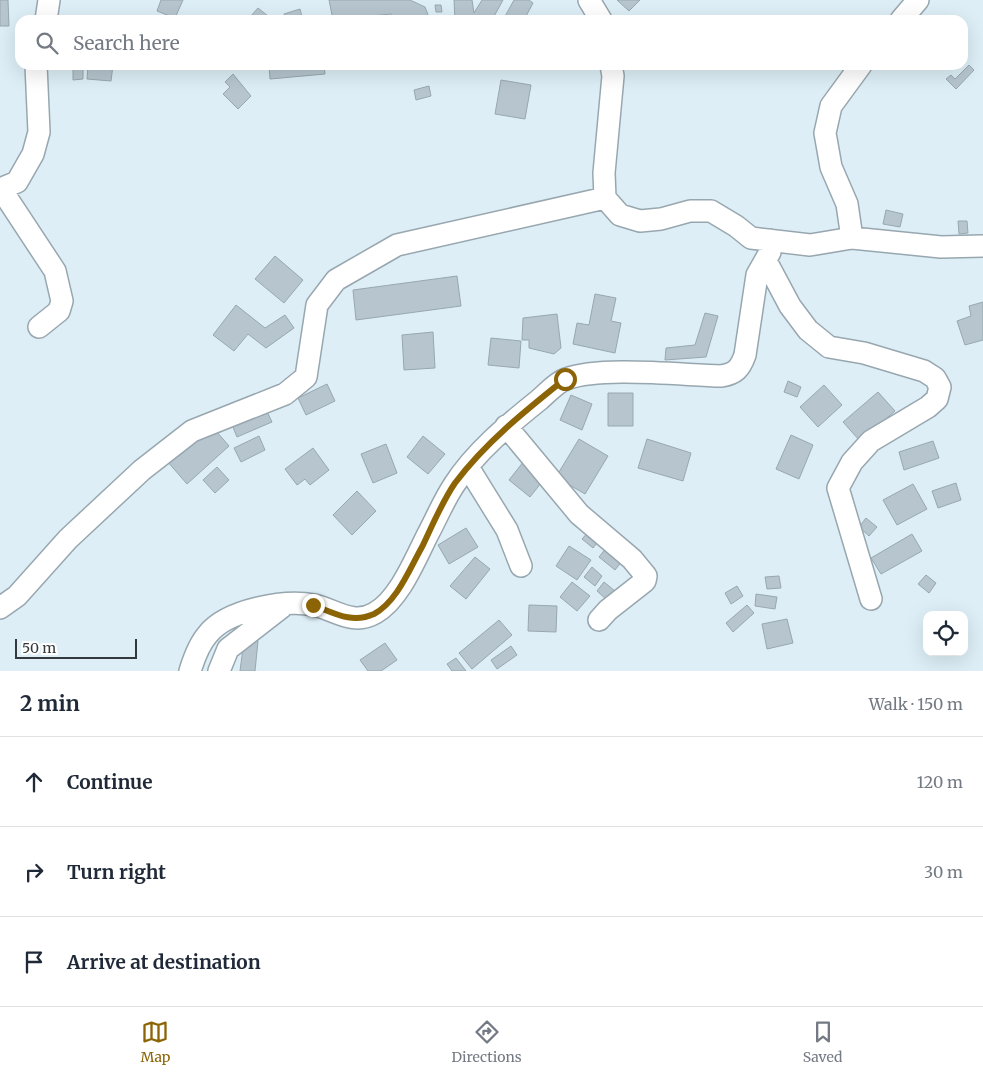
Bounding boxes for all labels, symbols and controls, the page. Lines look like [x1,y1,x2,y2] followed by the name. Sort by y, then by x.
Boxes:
[15,15,968,70] search box
[33,29,61,57] icon: search
[73,31,180,55] text: Search here
[554,368,577,391] route start
[302,594,325,617] route end
[923,611,968,656] map controls
[923,611,968,656] button: locate
[15,636,138,659] scale bar
[22,639,56,657] text: 50 m
[20,690,80,717] text: 2 min
[869,694,963,714] text: Walk · 150 m
[20,768,48,796] icon: ahead
[67,770,153,794] text: Continue
[917,772,963,792] text: 120 m
[20,858,48,886] icon: right
[67,860,166,884] text: Turn right
[924,862,963,882] text: 30 m
[20,948,48,976] icon: arrive
[67,950,261,974] text: Arrive at destination
[141,1018,170,1066] tab: Map
[452,1018,522,1066] tab: Directions
[803,1018,842,1066] tab: Saved

